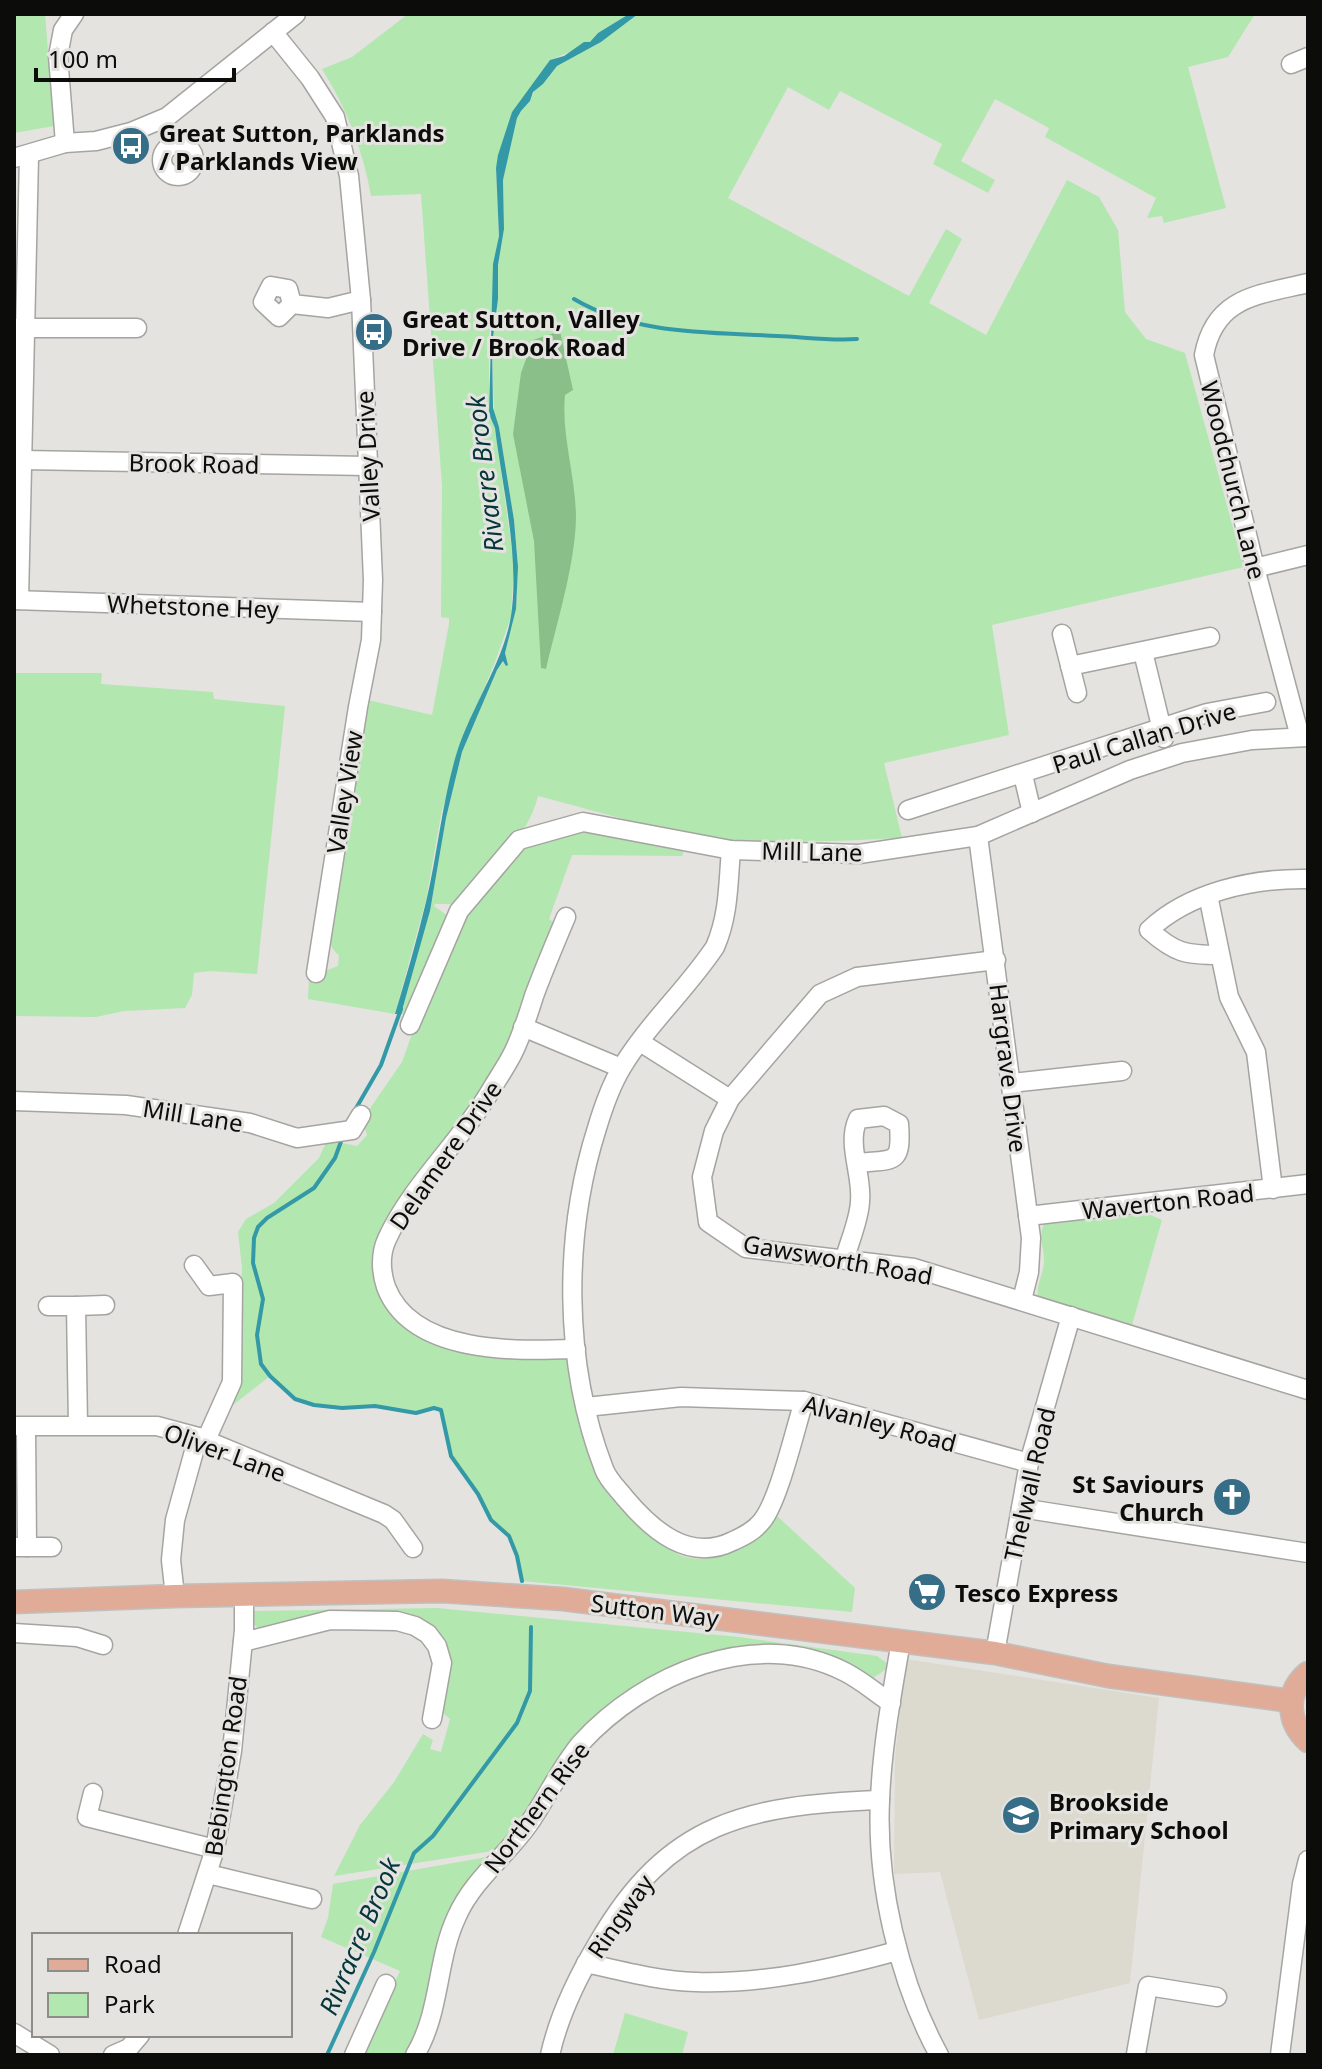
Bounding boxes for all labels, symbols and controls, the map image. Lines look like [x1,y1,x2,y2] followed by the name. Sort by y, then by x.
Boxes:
[36,32,234,82] scale bar
[48,42,118,75] text: 100 m
[159,116,445,177] place label: Great Sutton, Parklands / Parklands View
[110,125,152,167] bus stop icon: Great Sutton, Parklands / Parklands View
[402,302,640,363] place label: Great Sutton, Valley Drive / Brook Road
[353,311,395,353] bus stop icon: Great Sutton, Valley Drive / Brook Road
[1193,377,1275,583] street label: Woodchurch Lane
[347,390,387,522] street label: Valley Drive
[456,393,511,554] water label: Rivacre Brook
[128,445,260,481] street label: Brook Road
[107,587,280,626] street label: Whetstone Hey
[1048,693,1240,781] street label: Paul Callan Drive
[318,728,370,856] street label: Valley View
[761,834,863,868] street label: Mill Lane
[982,982,1036,1154] street label: Hargrave Drive
[381,1074,509,1236] street label: Delamere Drive
[141,1091,245,1139] street label: Mill Lane
[1080,1176,1256,1226] street label: Waverton Road
[741,1226,935,1292] street label: Gawsworth Road
[800,1387,960,1459] street label: Alvanley Road
[995,1404,1063,1564] street label: Thelwall Road
[159,1415,291,1489] street label: Oliver Lane
[1072,1467,1204,1528] place label: St Saviours Church
[1211,1476,1253,1518] church icon: St Saviours Church
[906,1571,948,1613] supermarket icon: Tesco Express
[955,1576,1118,1609] place label: Tesco Express
[589,1586,722,1634] street label: Sutton Way
[196,1674,254,1858] street label: Bebington Road
[476,1734,596,1880] street label: Northern Rise
[1049,1785,1229,1846] place label: Brookside Primary School
[1000,1794,1042,1836] school or university icon: Brookside Primary School
[310,1851,409,2020] water label: Rivracre Brook
[579,1867,661,1964] street label: Ringway
[32,1933,292,2037] legend
[104,1947,162,1980] text: Road
[104,1987,155,2020] text: Park

